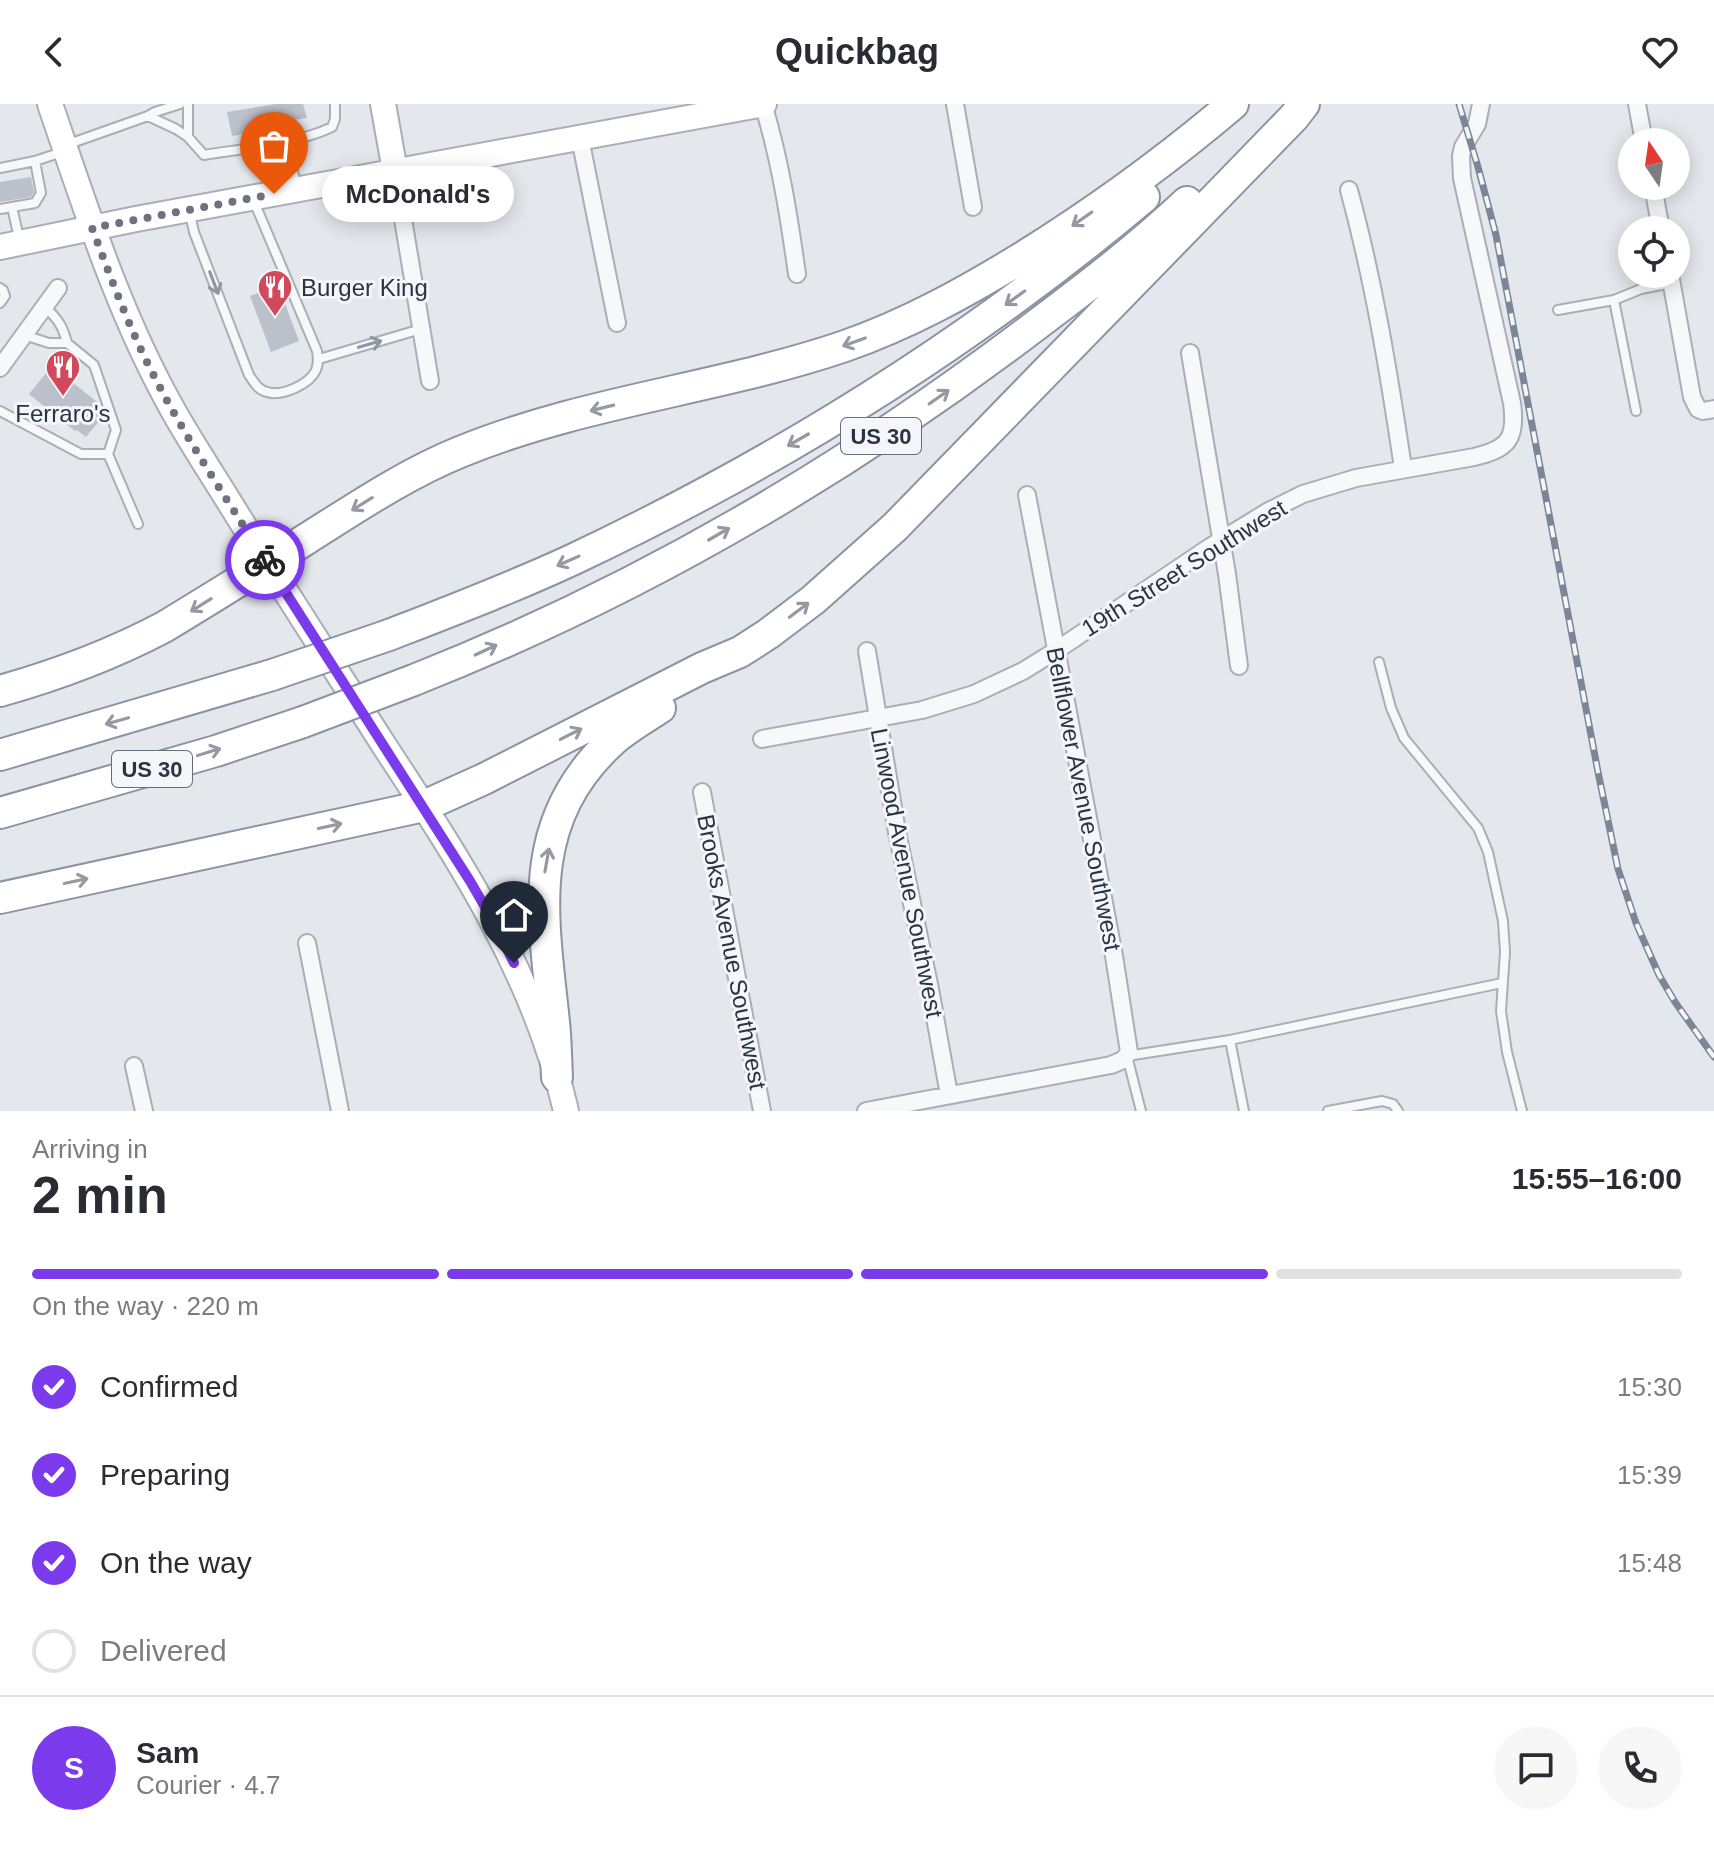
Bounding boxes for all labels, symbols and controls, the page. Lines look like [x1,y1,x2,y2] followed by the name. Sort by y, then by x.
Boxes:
[32,30,76,74] icon: back
[1638,30,1682,74] icon: heart
[775,31,939,72] text: Quickbag
[240,112,308,194] pin
[252,124,296,168] icon: bag
[1618,128,1690,200] north arrow
[1618,128,1690,288] map controls
[322,166,514,222] callout: McDonald's
[346,179,490,209] text: McDonald's
[1071,211,1093,227] one-way arrow
[1618,216,1690,288] button: locate
[256,268,294,318] restaurant icon: Burger King
[208,270,222,295] one-way arrow
[301,274,428,301] place label: Burger King
[1005,290,1027,306] one-way arrow
[357,336,382,350] one-way arrow
[842,336,867,351] one-way arrow
[44,348,82,398] restaurant icon: Ferraro's
[927,389,949,405] one-way arrow
[15,400,111,427] place label: Ferraro's
[590,402,616,417] one-way arrow
[841,418,921,454] road number: US 30
[786,433,810,448] one-way arrow
[1077,494,1292,642] street label: 19th Street Southwest
[351,496,374,512] one-way arrow
[225,520,305,600] courier
[707,526,730,542] one-way arrow
[243,538,287,582] icon: bike
[556,555,581,570] one-way arrow
[190,597,213,613] one-way arrow
[788,602,809,619] one-way arrow
[474,642,498,657] one-way arrow
[1041,645,1127,954] street label: Bellflower Avenue Southwest
[104,715,130,730] one-way arrow
[559,726,583,742] one-way arrow
[866,726,948,1020] street label: Linwood Avenue Southwest
[196,744,222,759] one-way arrow
[112,751,192,787] road number: US 30
[692,812,772,1092] street label: Brooks Avenue Southwest
[317,818,342,833] one-way arrow
[540,847,555,873] one-way arrow
[63,873,89,888] one-way arrow
[480,881,548,963] pin
[492,893,536,937] icon: home
[32,1134,148,1164] text: Arriving in
[1512,1162,1682,1195] text: 15:55–16:00
[32,1166,168,1224] text: 2 min
[32,1291,259,1321] text: On the way · 220 m
[32,1365,76,1409] icon: check
[100,1370,238,1403] text: Confirmed
[1617,1372,1682,1402] text: 15:30
[32,1453,76,1497] icon: check
[100,1458,230,1491] text: Preparing
[1617,1460,1682,1490] text: 15:39
[32,1541,76,1585] icon: check
[100,1546,252,1579] text: On the way
[1617,1548,1682,1578] text: 15:48
[100,1634,227,1667] text: Delivered
[1494,1726,1578,1810] button: chat
[1598,1726,1682,1810] button: phone
[136,1736,199,1769] text: Sam
[64,1751,84,1784] text: S
[136,1770,281,1800] text: Courier · 4.7

